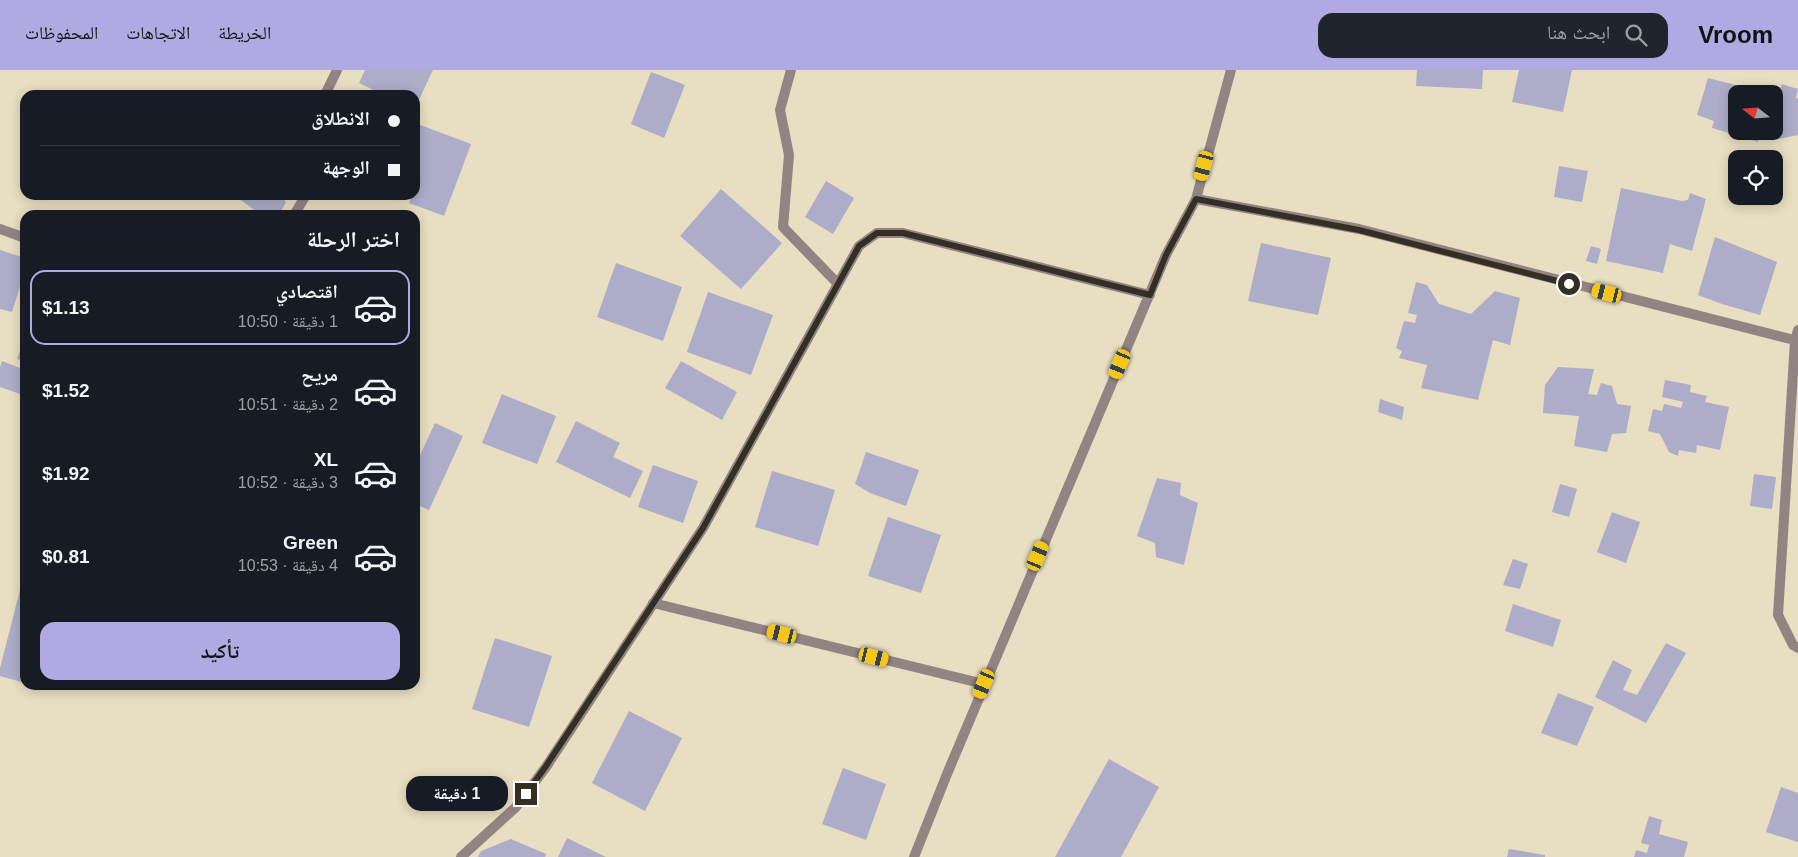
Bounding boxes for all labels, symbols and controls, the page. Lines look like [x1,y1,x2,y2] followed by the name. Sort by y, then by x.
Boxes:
[1318,13,1668,58] search box
[1622,21,1650,49] icon: search
[1698,21,1773,48] text: Vroom
[1547,22,1610,43] text: ابحث هنا
[25,23,98,43] text: المحفوظات
[126,23,190,43] text: الاتجاهات
[218,23,271,43] text: الخريطة
[1728,85,1782,140] north arrow
[1728,85,1783,205] map controls
[311,108,370,129] text: الانطلاق
[1192,150,1215,182] car
[1728,150,1783,205] button: locate
[322,157,370,178] text: الوجهة
[307,227,400,252] text: اختر الرحلة
[1558,273,1580,295] route start
[276,281,338,302] text: اقتصادي
[1590,282,1623,304] car
[353,285,398,330] icon: car
[42,297,90,318] text: $1.13
[238,313,338,330] text: 1 دقيقة · 10:50
[1107,347,1132,381] car
[301,364,338,385] text: مريح
[353,368,398,413] icon: car
[42,380,90,401] text: $1.52
[238,396,338,413] text: 2 دقيقة · 10:51
[314,449,338,470] text: XL
[353,451,398,496] icon: car
[42,463,90,484] text: $1.92
[238,474,338,491] text: 3 دقيقة · 10:52
[283,532,338,553] text: Green
[353,534,398,579] icon: car
[1025,539,1050,573] car
[42,546,90,567] text: $0.81
[238,557,338,574] text: 4 دقيقة · 10:53
[40,622,400,680] button: تأكيد
[765,623,798,645] car
[857,646,890,668] car
[971,667,996,701] car
[406,776,508,812] callout: 1 دقيقة
[515,783,537,805] route end
[434,785,480,802] text: 1 دقيقة

